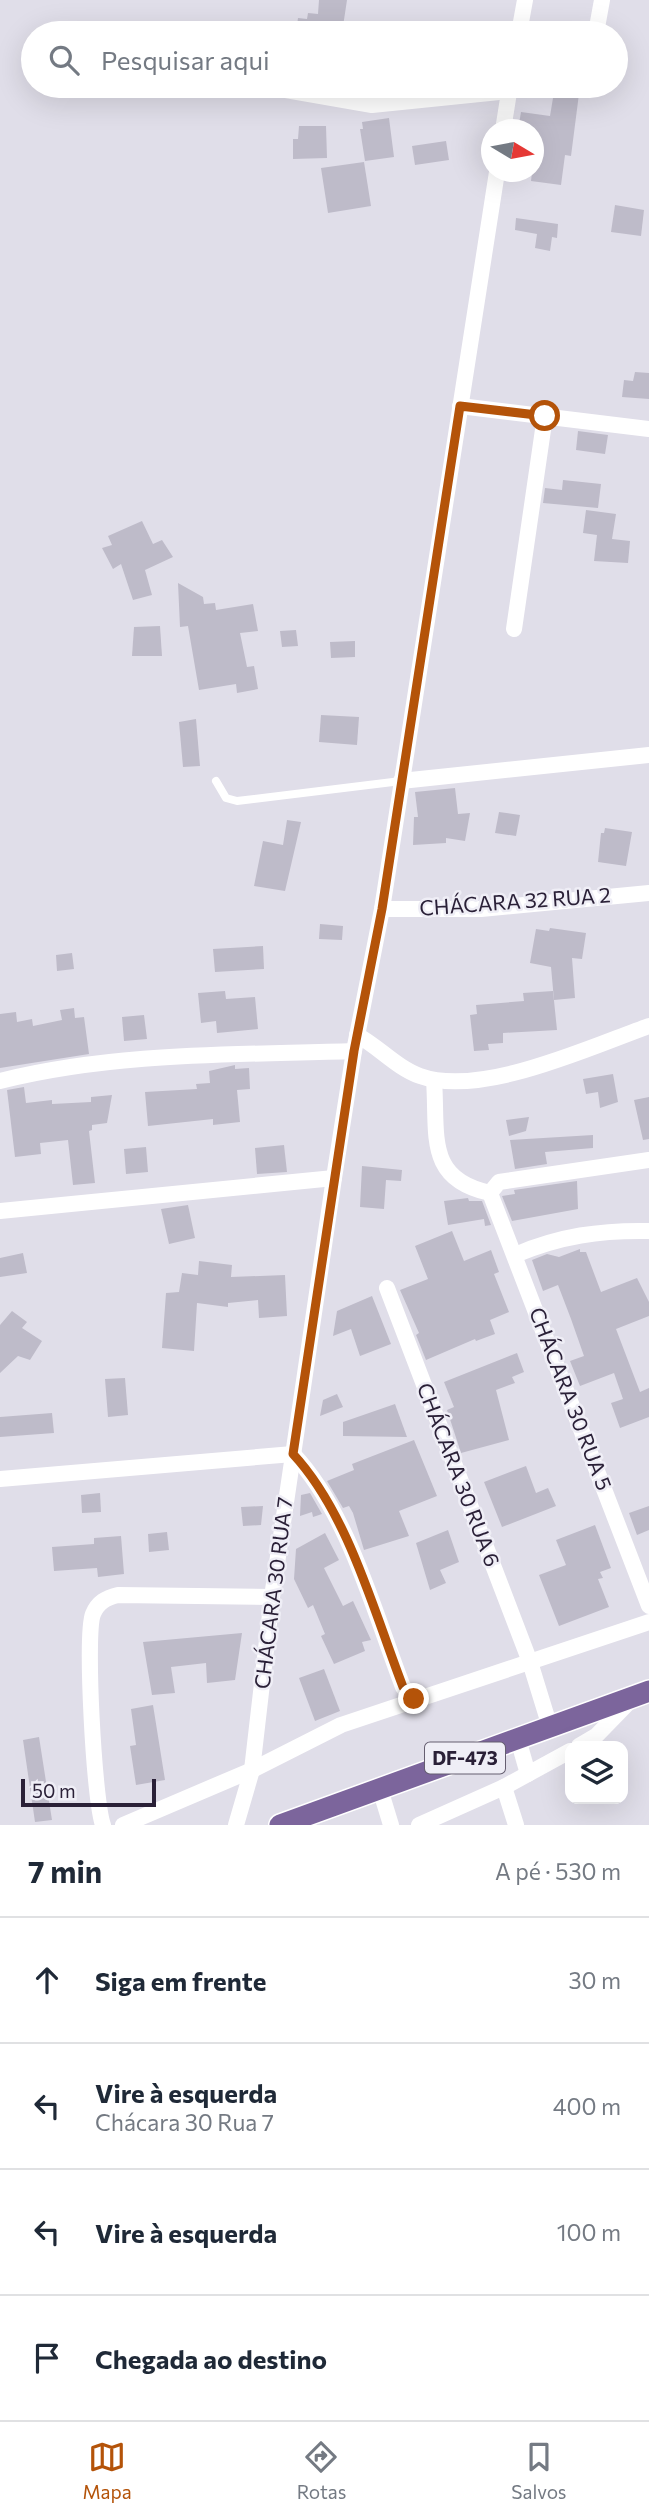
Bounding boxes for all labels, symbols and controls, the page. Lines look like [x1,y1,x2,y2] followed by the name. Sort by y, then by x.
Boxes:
[21,21,628,98] search box
[45,41,83,79] icon: search
[101,44,270,75] text: Pesquisar aqui
[481,119,544,182] north arrow
[529,400,560,431] route start
[418,881,611,920] street label: CHÁCARA 32 RUA 2
[525,1303,618,1494] street label: CHÁCARA 30 RUA 5
[413,1379,506,1570] street label: CHÁCARA 30 RUA 6
[248,1495,297,1690] street label: CHÁCARA 30 RUA 7
[398,1683,429,1714] route end
[565,1741,628,1804] map controls
[565,1741,628,1804] button: layers
[425,1742,505,1774] road number: DF-473
[21,1776,156,1808] scale bar
[32,1779,76,1802] text: 50 m
[28,1852,102,1889] text: 7 min
[495,1857,621,1885] text: A pé · 530 m
[28,1961,66,1999] icon: ahead
[95,1965,266,1996] text: Siga em frente
[568,1966,621,1994] text: 30 m
[95,2077,277,2108] text: Vire à esquerda
[28,2087,66,2125] icon: left
[553,2092,621,2120] text: 400 m
[95,2108,274,2136] text: Chácara 30 Rua 7
[28,2213,66,2251] icon: left
[95,2217,277,2248] text: Vire à esquerda
[557,2218,621,2246] text: 100 m
[28,2339,66,2377] icon: arrive
[95,2343,327,2374] text: Chegada ao destino
[83,2438,132,2503] tab: Mapa
[297,2438,346,2503] tab: Rotas
[511,2438,566,2503] tab: Salvos

